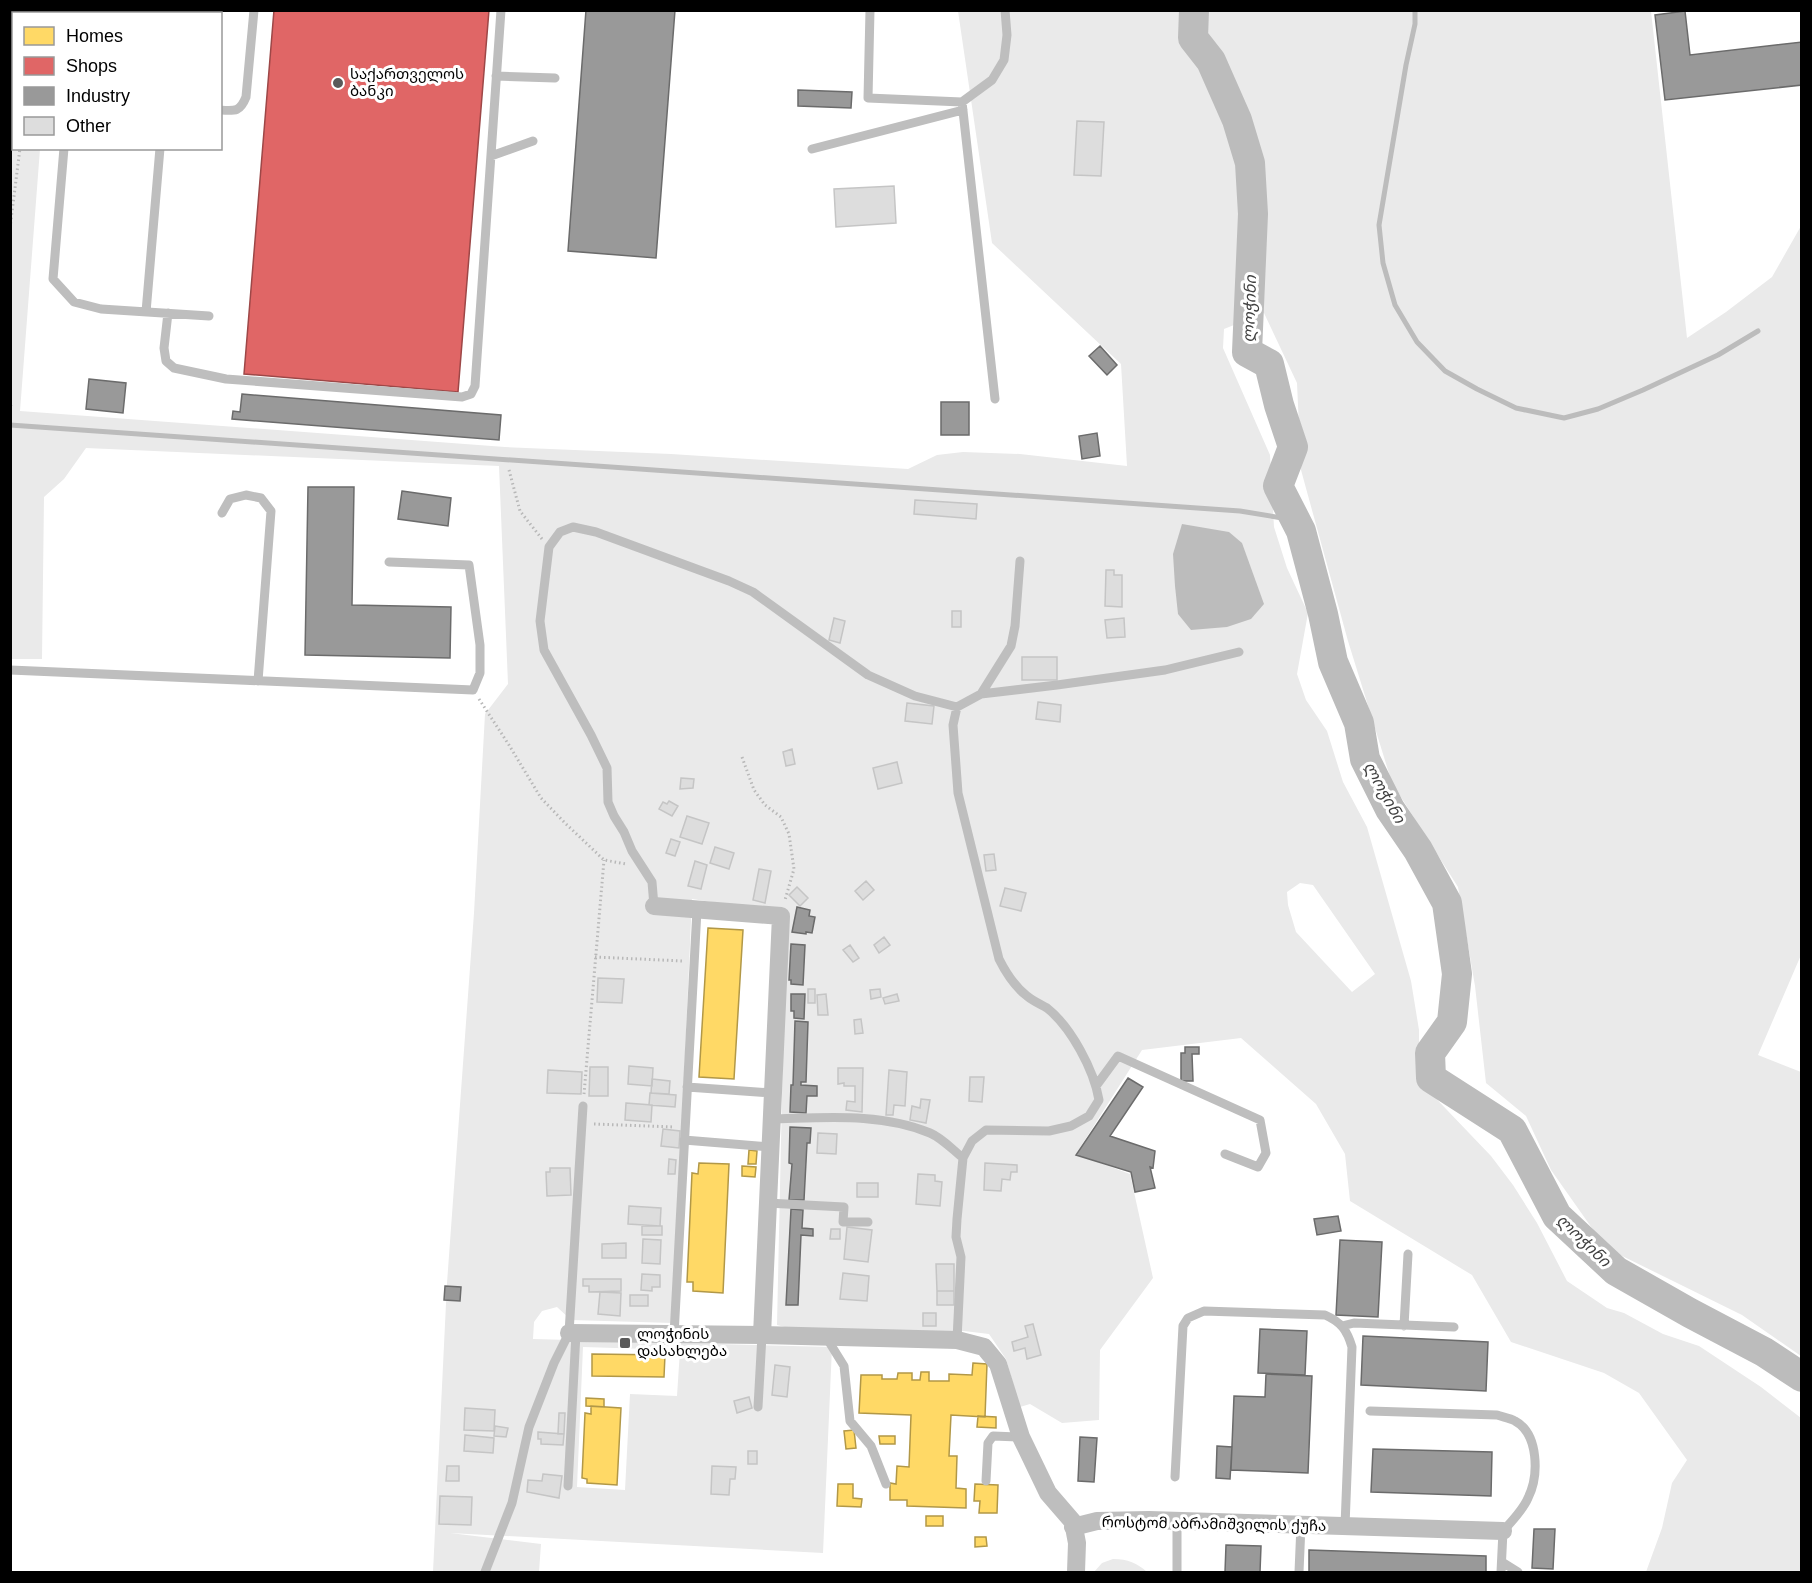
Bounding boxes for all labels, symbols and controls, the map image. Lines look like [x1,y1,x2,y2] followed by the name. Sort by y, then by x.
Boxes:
[12,12,222,150] legend
[66,26,123,46] text: Homes
[66,56,117,76] text: Shops
[350,65,464,100] place label: საქართველოს ბანკი
[331,76,345,90] marker: საქართველოს ბანკი
[66,86,130,106] text: Industry
[66,116,111,136] text: Other
[1240,274,1260,343] water label: ლოჭინი
[1360,759,1409,827] water label: ლოჭინი
[1553,1211,1614,1271] water label: ლოჭინი
[637,1325,727,1360] place label: ლოჭინის დასახლება
[618,1336,632,1350] marker: ლოჭინის დასახლება
[1102,1513,1326,1535] street label: როსტომ აბრამიშვილის ქუჩა

